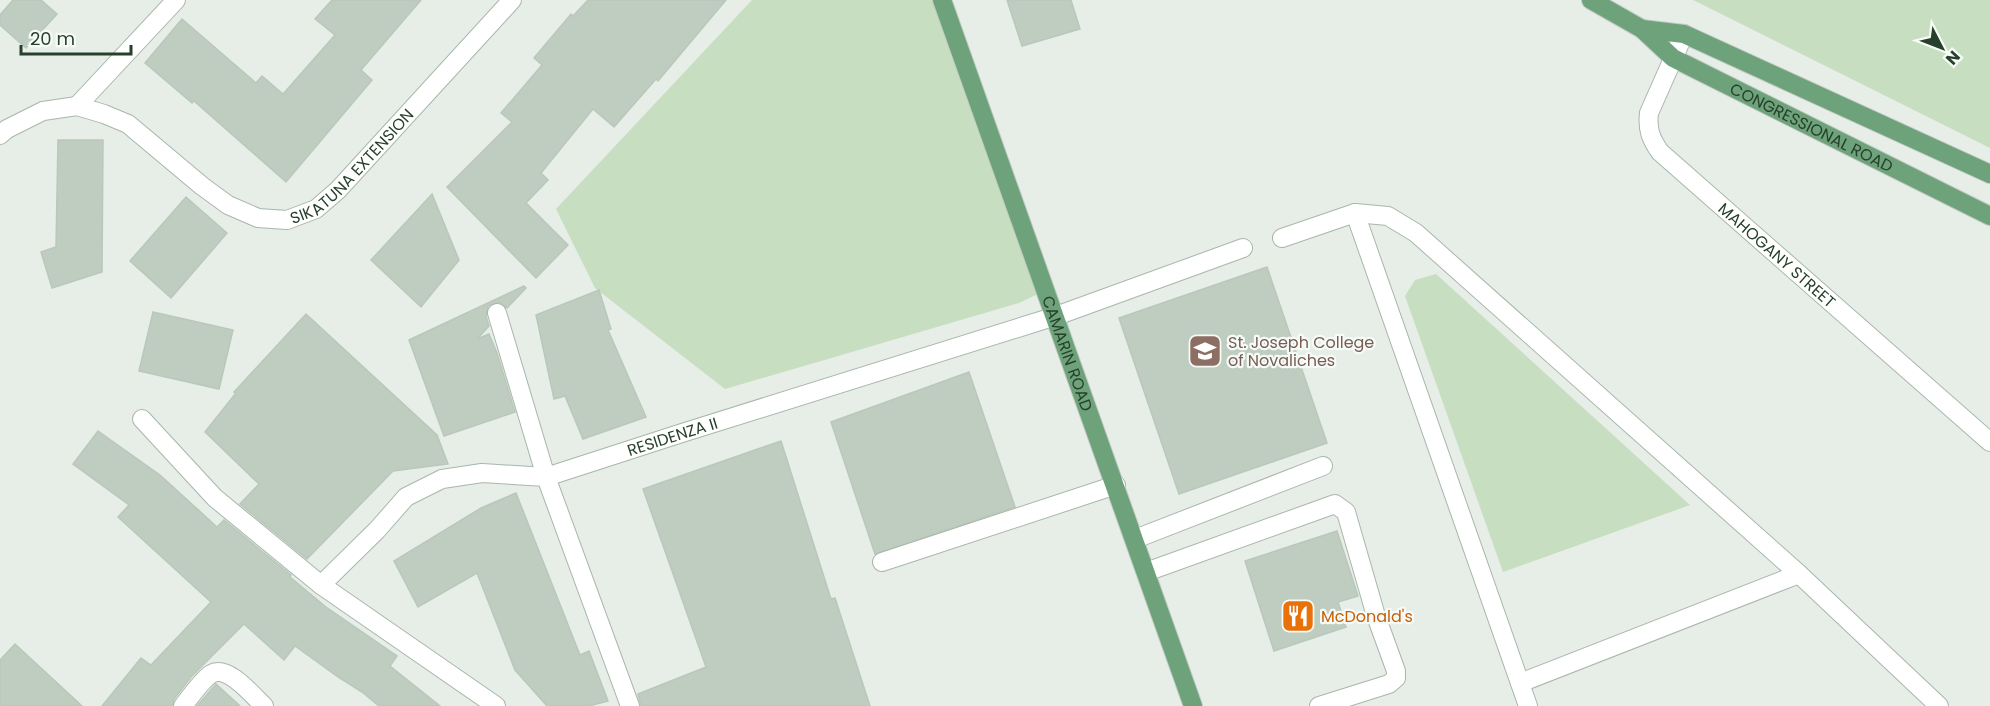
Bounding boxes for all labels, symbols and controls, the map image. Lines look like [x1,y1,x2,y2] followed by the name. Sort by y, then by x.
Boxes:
[21,18,130,56] scale bar
[1912,18,1972,78] north arrow
[30,26,75,51] text: 20 m
[1940,46,1965,70] text: N
[1726,77,1897,178] street label: CONGRESSIONAL ROAD
[287,104,419,230] street label: SIKATUNA EXTENSION
[1713,197,1841,313] street label: MAHOGANY STREET
[1036,292,1098,415] street label: CAMARIN ROAD
[1228,331,1374,372] place label: St. Joseph College of Novaliches
[1187,333,1223,369] school or university icon: St. Joseph College of Novaliches
[624,412,721,462] street label: RESIDENZA II
[1280,598,1316,634] restaurant icon: McDonald's
[1321,605,1413,628] place label: McDonald's

